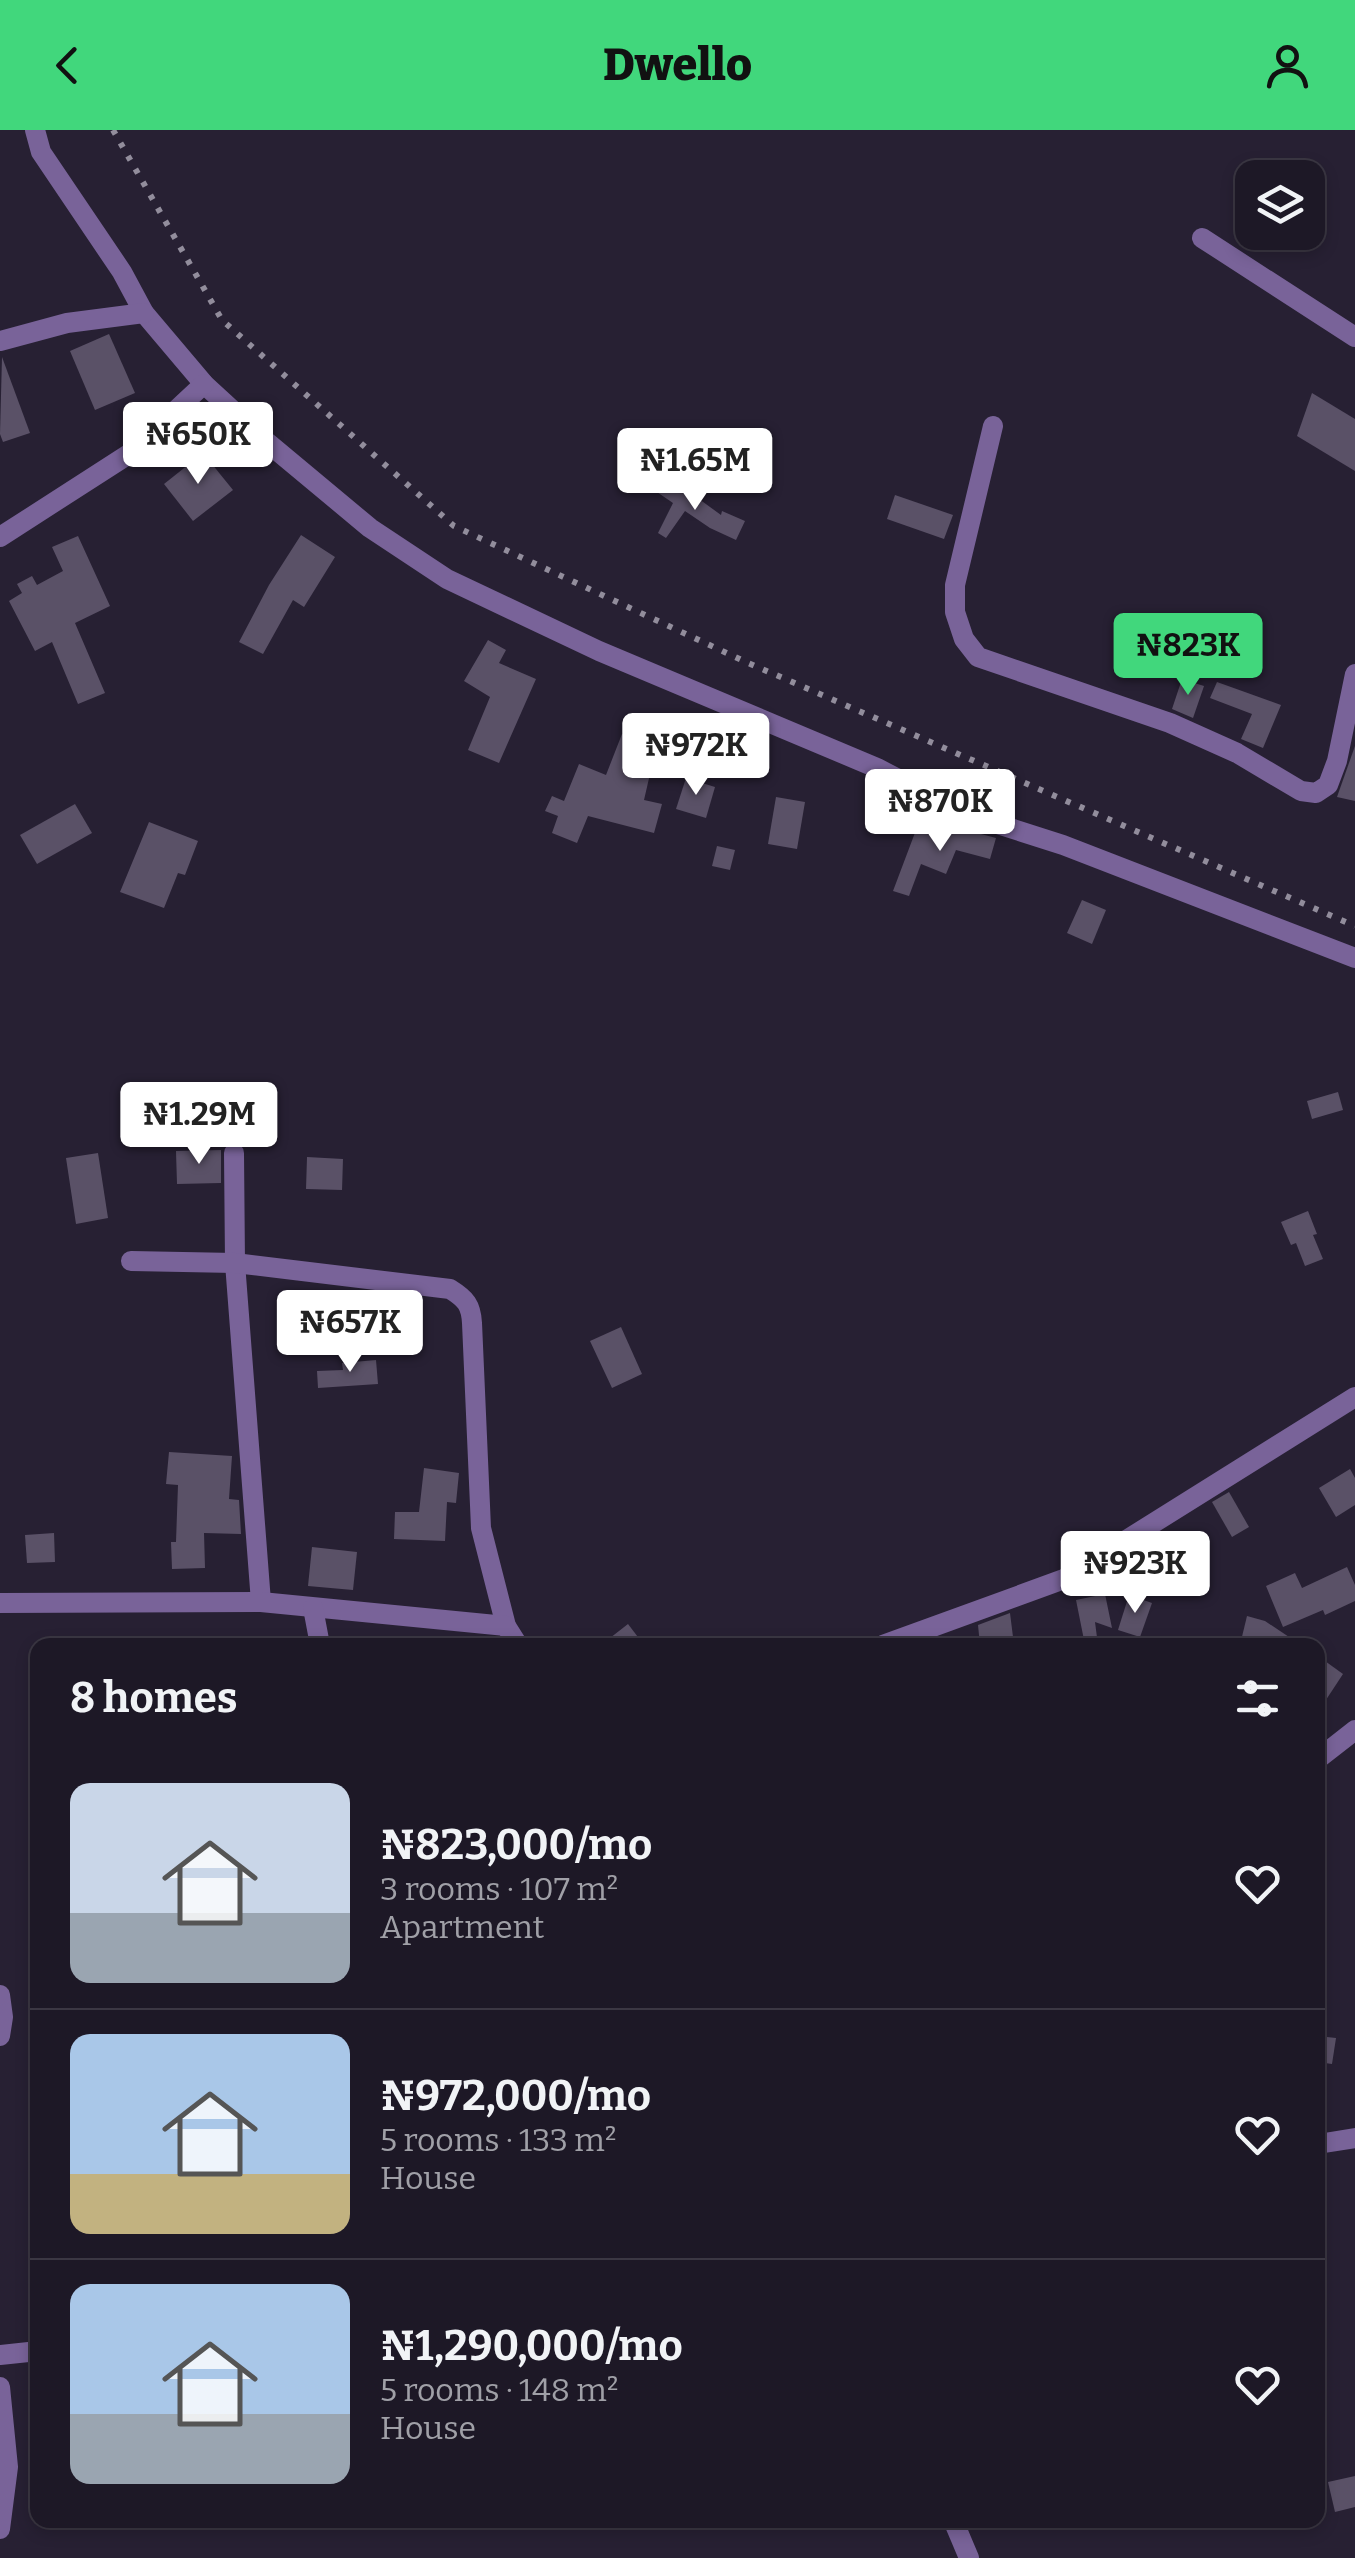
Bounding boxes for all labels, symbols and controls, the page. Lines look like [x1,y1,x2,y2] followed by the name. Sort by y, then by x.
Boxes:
[40,38,95,93] icon: back
[603,38,752,92] text: Dwello
[1260,38,1315,93] icon: person
[1235,160,1325,250] map controls
[1235,160,1325,250] button: layers
[128,402,268,487] pin: ₦650K
[145,415,251,453] text: ₦650K
[614,428,776,513] pin: ₦1.65M
[639,441,751,479] text: ₦1.65M
[1118,613,1258,698] pin: ₦823K
[1136,626,1240,664] text: ₦823K
[626,713,766,798] pin: ₦972K
[644,726,748,764] text: ₦972K
[870,769,1010,854] pin: ₦870K
[887,782,993,820] text: ₦870K
[118,1082,280,1167] pin: ₦1.29M
[142,1095,256,1133] text: ₦1.29M
[280,1290,420,1375] pin: ₦657K
[299,1303,401,1341] text: ₦657K
[1065,1531,1205,1616] pin: ₦923K
[1083,1544,1187,1582] text: ₦923K
[1230,1671,1285,1726] icon: filters
[70,1673,238,1723] text: 8 homes
[380,1820,652,1870] text: ₦823,000/mo
[150,1823,270,1943] icon: home
[1230,1856,1285,1911] icon: heart
[380,1870,618,1908] text: 3 rooms · 107 m²
[380,1908,544,1946] text: Apartment
[380,2071,651,2121] text: ₦972,000/mo
[150,2074,270,2194] icon: home
[1230,2107,1285,2162] icon: heart
[380,2121,616,2159] text: 5 rooms · 133 m²
[380,2159,476,2197] text: House
[380,2321,683,2371] text: ₦1,290,000/mo
[150,2324,270,2444] icon: home
[1230,2357,1285,2412] icon: heart
[380,2371,618,2409] text: 5 rooms · 148 m²
[380,2409,476,2447] text: House

